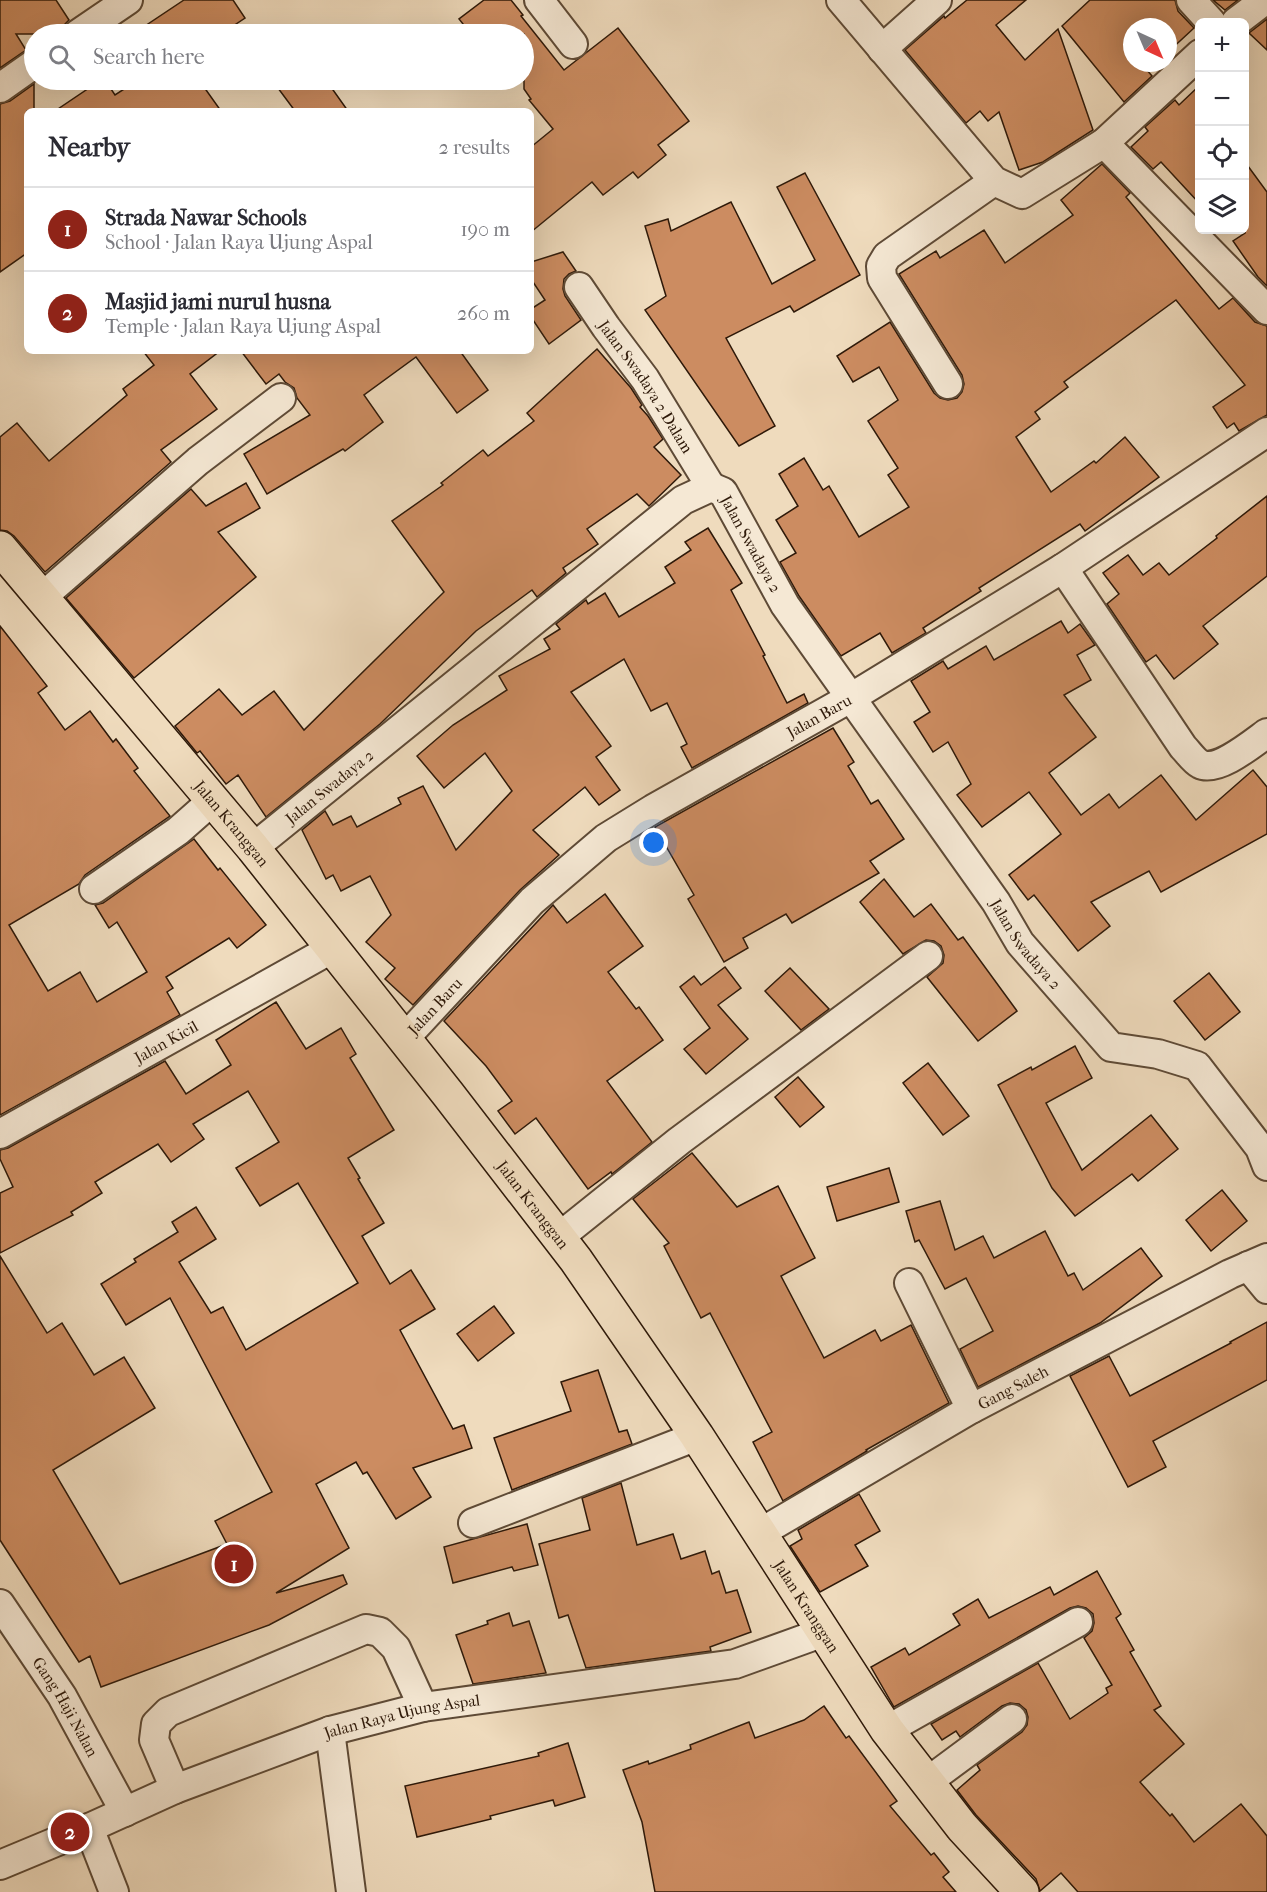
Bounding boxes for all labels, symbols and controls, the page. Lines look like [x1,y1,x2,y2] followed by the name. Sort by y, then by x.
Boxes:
[1123,18,1177,72] north arrow
[1195,18,1249,234] map controls
[1195,18,1249,72] button: +
[24,24,534,90] search box
[45,41,78,74] icon: search
[93,44,205,70] text: Search here
[1195,72,1249,126] button: −
[1195,126,1249,180] button: locate
[48,132,130,163] text: Nearby
[439,136,510,159] text: 2 results
[1195,180,1249,234] button: layers
[105,205,307,231] text: Strada Nawar Schools
[64,218,71,241] text: 1
[460,218,510,241] text: 190 m
[105,231,373,254] text: School · Jalan Raya Ujung Aspal
[105,289,331,315] text: Masjid jami nurul husna
[62,302,73,325] text: 2
[457,302,510,325] text: 260 m
[105,315,381,338] text: Temple · Jalan Raya Ujung Aspal
[593,315,697,457] street label: Jalan Swadaya 2 Dalam
[716,490,785,596] street label: Jalan Swadaya 2
[782,690,855,743] street label: Jalan Baru
[280,745,377,829] street label: Jalan Swadaya 2
[189,775,273,871] street label: Jalan Kranggan
[639,828,668,857] your location
[985,894,1065,993] street label: Jalan Swadaya 2
[402,974,466,1040] street label: Jalan Baru
[129,1016,202,1068] street label: Jalan Kicil
[492,1155,573,1253] street label: Jalan Kranggan
[975,1361,1052,1414] street label: Gang Saleh
[214,1542,254,1586] pin: 1
[768,1555,844,1657] street label: Jalan Kranggan
[28,1653,102,1761] street label: Gang Haji Nalan
[319,1690,482,1743] street label: Jalan Raya Ujung Aspal
[50,1810,90,1854] pin: 2

